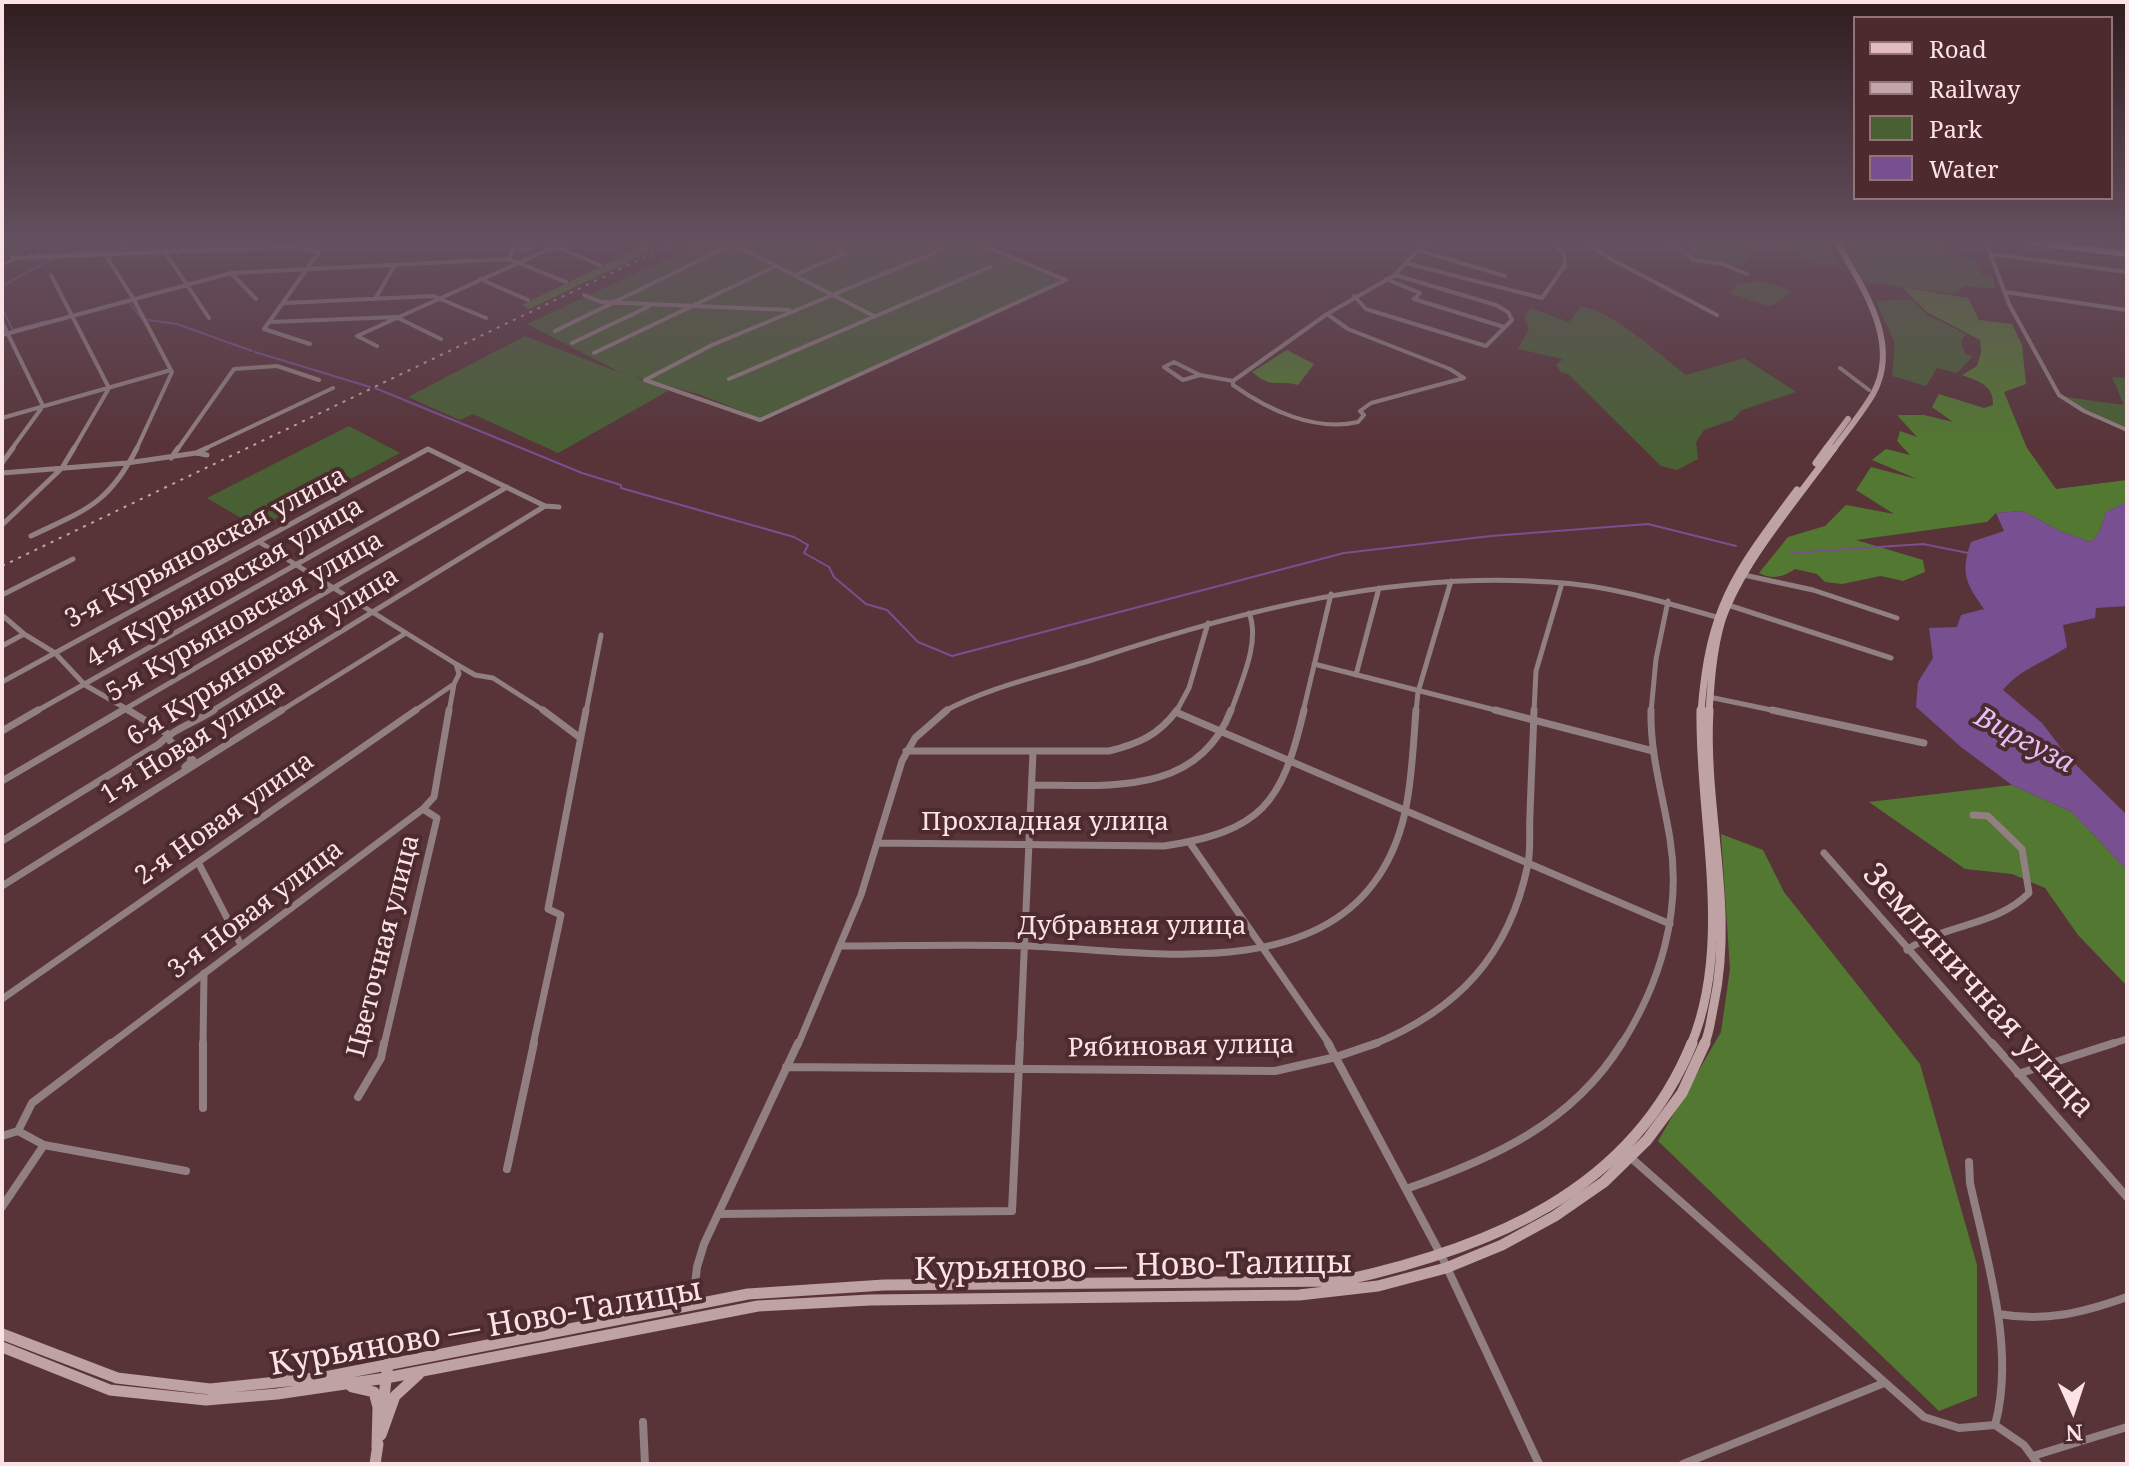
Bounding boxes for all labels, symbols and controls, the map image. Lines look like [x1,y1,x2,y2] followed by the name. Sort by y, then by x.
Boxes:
[1853,16,2113,200] legend
[1929,32,1987,65] text: Road
[1929,72,2021,105] text: Railway
[1929,112,1982,145] text: Park
[1929,152,1999,185] text: Water
[60,460,352,636] street label: 3-я Курьяновская улица
[81,491,369,675] street label: 4-я Курьяновская улица
[101,525,389,709] street label: 5-я Курьяновская улица
[121,560,405,754] street label: 6-я Курьяновская улица
[95,673,291,811] street label: 1-я Новая улица
[1968,701,2080,781] water label: Виргуза
[130,746,320,892] street label: 2-я Новая улица
[921,807,1169,839] street label: Прохладная улица
[341,832,427,1060] street label: Цветочная улица
[162,834,350,986] street label: 3-я Новая улица
[1854,856,2102,1126] street label: Земляничная улица
[1017,911,1247,943] street label: Дубравная улица
[1067,1029,1295,1065] street label: Рябиновая улица
[914,1244,1352,1290] street label: Курьяново — Ново-Талицы
[267,1271,705,1385] street label: Курьяново — Ново-Талицы
[2033,1370,2113,1450] north arrow
[2065,1419,2084,1449] text: N

